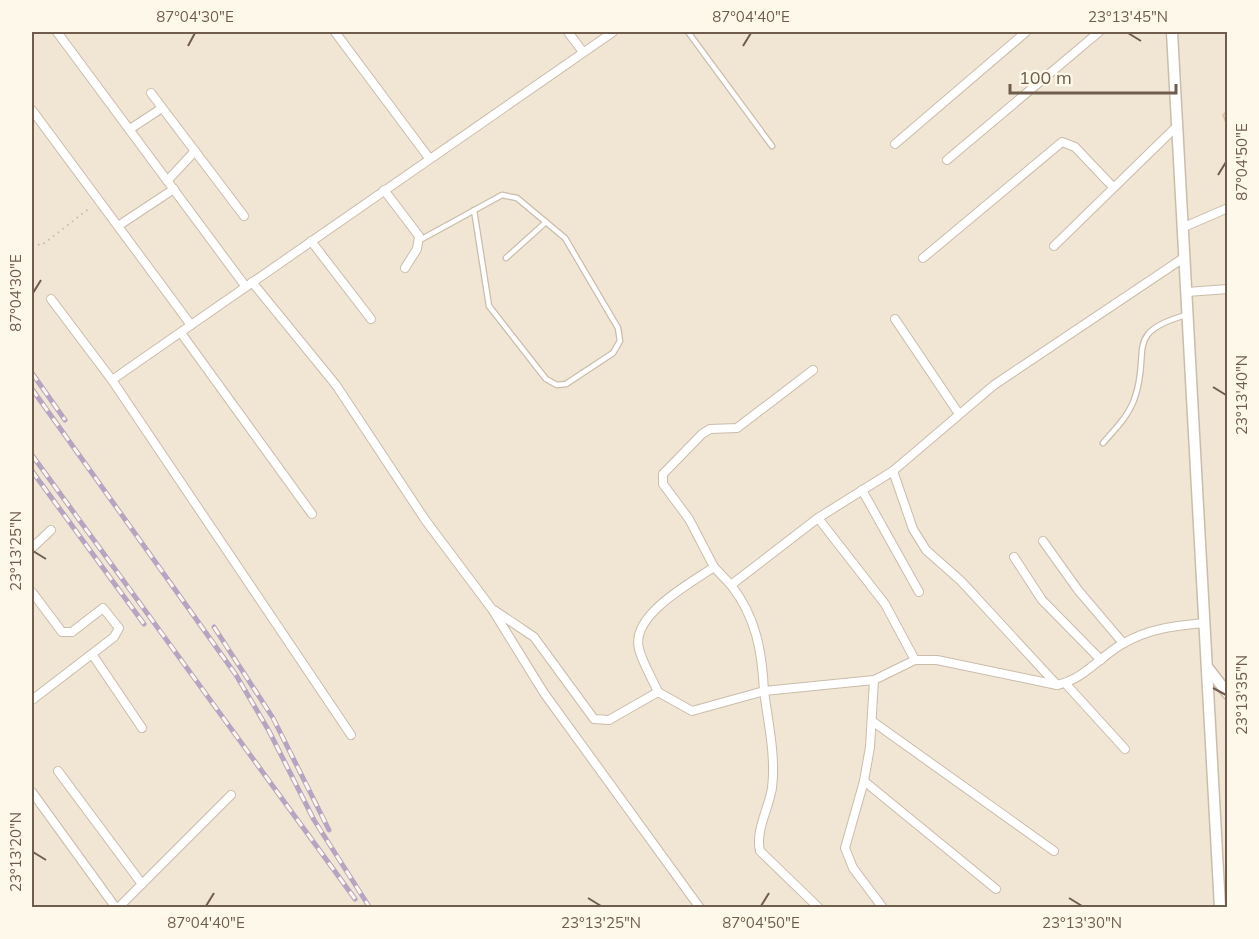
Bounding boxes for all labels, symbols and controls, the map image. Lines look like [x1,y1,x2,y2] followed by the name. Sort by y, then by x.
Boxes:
[156,7,234,26] text: 87°04'30"E
[712,7,790,26] text: 87°04'40"E
[1088,7,1168,26] text: 23°13'45"N
[1010,57,1176,95] scale bar
[1019,66,1072,89] text: 100 m
[1232,123,1251,201] text: 87°04'50"E
[6,254,25,332] text: 87°04'30"E
[1232,355,1251,435] text: 23°13'40"N
[6,511,25,591] text: 23°13'25"N
[1232,655,1251,735] text: 23°13'35"N
[6,812,25,892] text: 23°13'20"N
[167,913,245,932] text: 87°04'40"E
[561,913,641,932] text: 23°13'25"N
[722,913,800,932] text: 87°04'50"E
[1042,913,1122,932] text: 23°13'30"N

